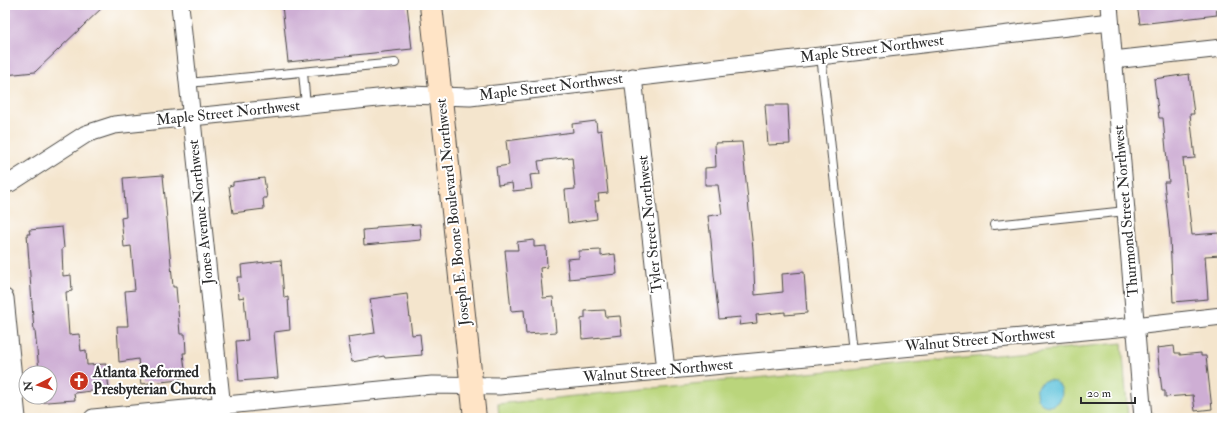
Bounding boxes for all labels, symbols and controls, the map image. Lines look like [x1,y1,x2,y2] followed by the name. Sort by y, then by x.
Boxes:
[799,31,945,68] street label: Maple Street Northwest
[478,69,624,106] street label: Maple Street Northwest
[155,96,301,131] street label: Maple Street Northwest
[432,97,475,328] street label: Joseph E. Boone Boulevard Northwest
[1109,124,1143,298] street label: Thurmond Street Northwest
[184,138,219,286] street label: Jones Avenue Northwest
[633,154,667,294] street label: Tyler Street Northwest
[903,324,1056,356] street label: Walnut Street Northwest
[581,355,734,387] street label: Walnut Street Northwest
[92,363,216,400] place label: Atlanta Reformed Presbyterian Church
[18,365,58,405] north arrow
[68,370,90,392] church icon: Atlanta Reformed Presbyterian Church
[21,379,36,393] text: N
[1081,379,1135,405] scale bar
[1087,386,1112,401] text: 20 m

